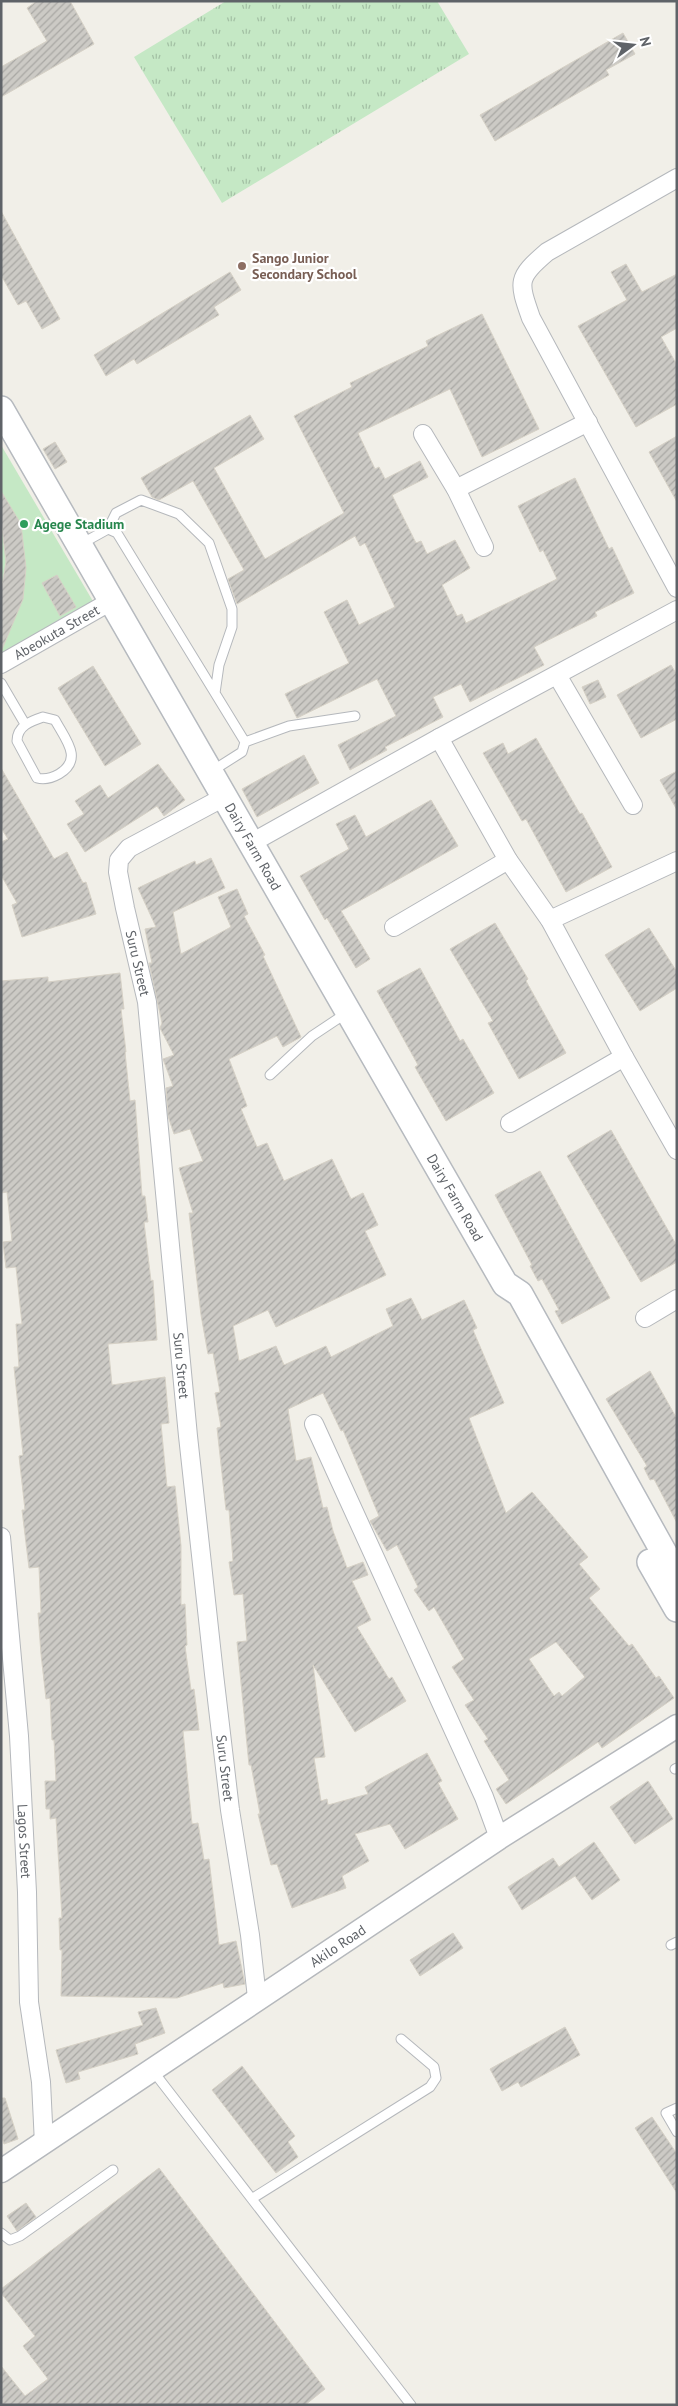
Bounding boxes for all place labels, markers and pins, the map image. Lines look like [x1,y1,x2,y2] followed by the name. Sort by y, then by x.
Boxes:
[252,249,358,283] place label: Sango Junior Secondary School
[236,260,248,272] marker: Sango Junior Secondary School
[34,515,124,533] place label: Agege Stadium
[18,518,30,530] marker: Agege Stadium

